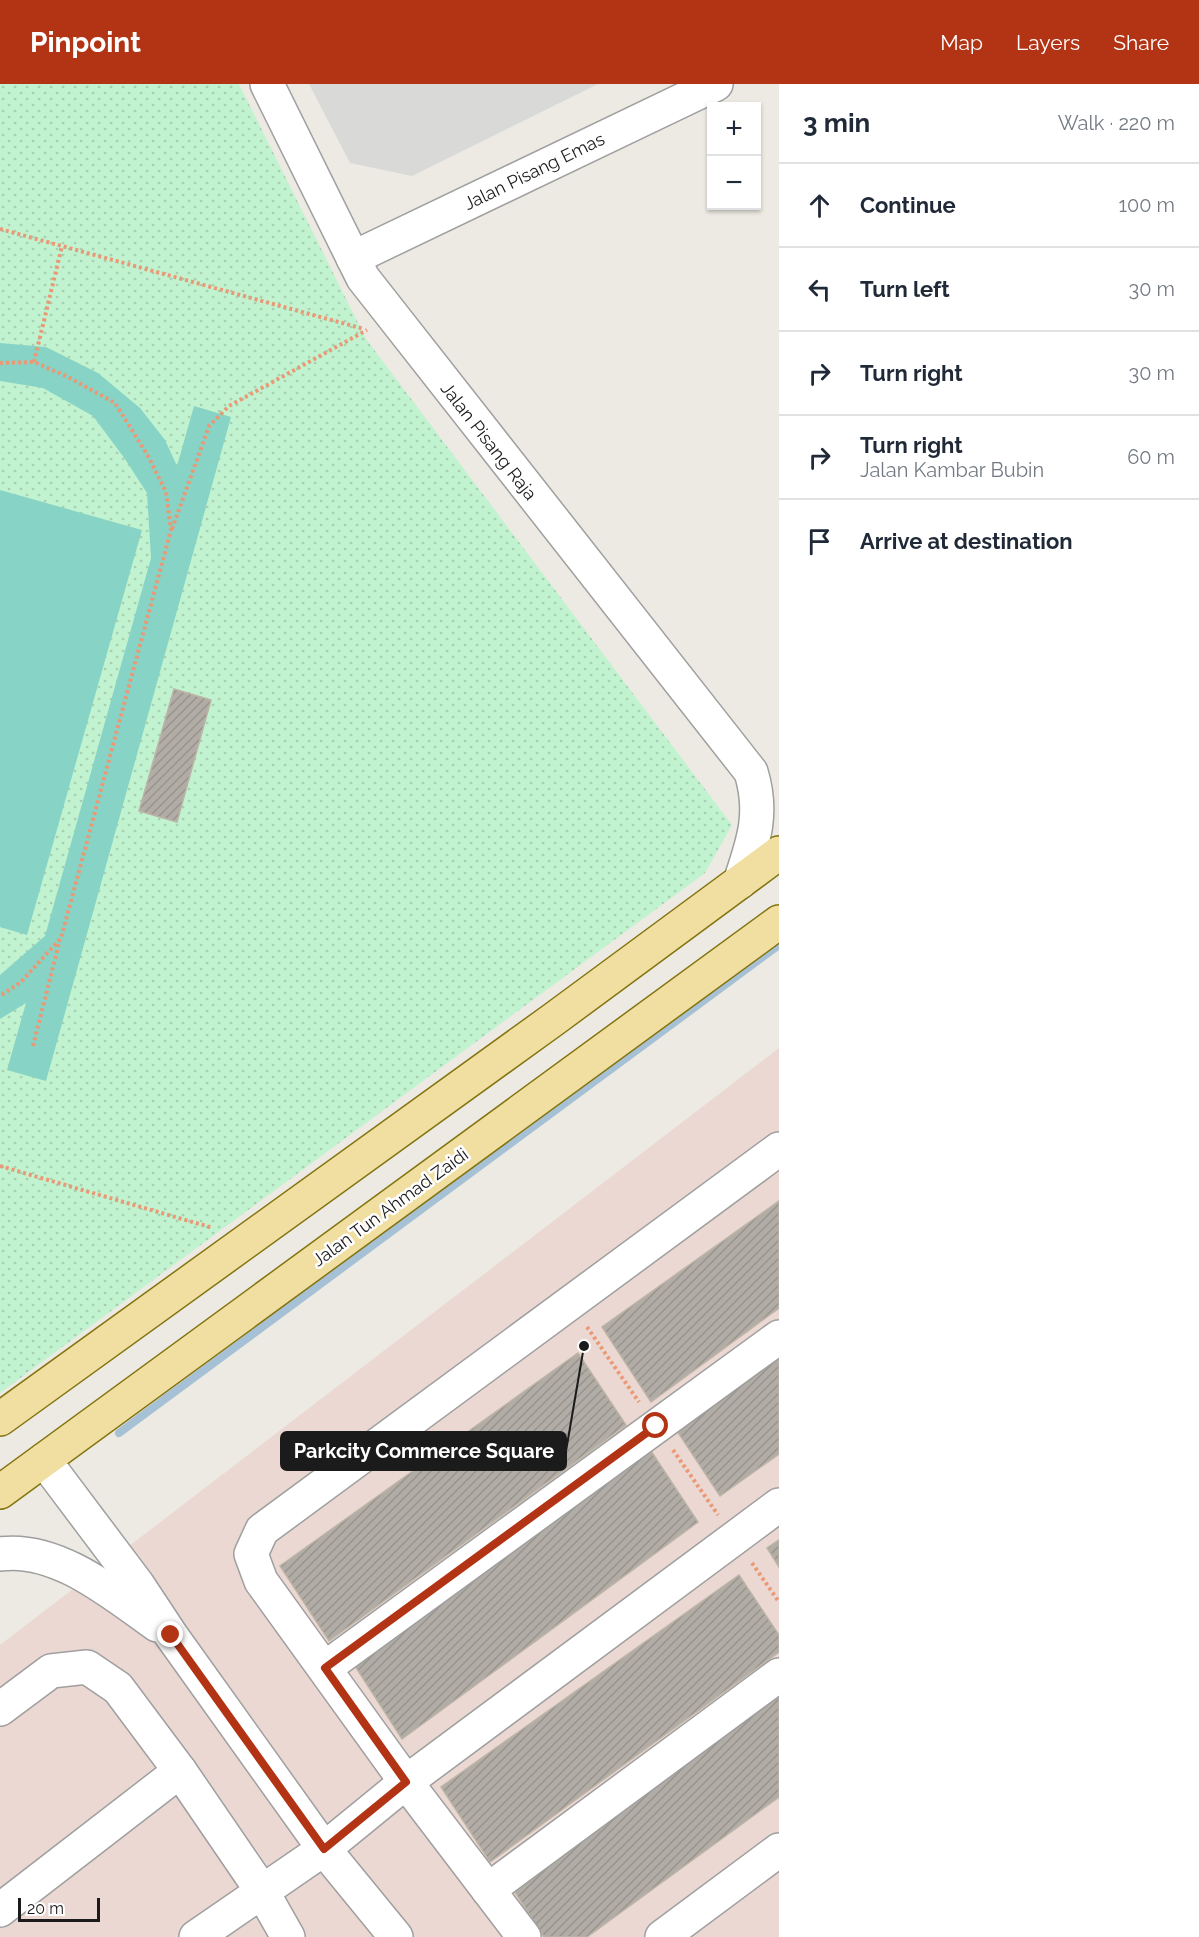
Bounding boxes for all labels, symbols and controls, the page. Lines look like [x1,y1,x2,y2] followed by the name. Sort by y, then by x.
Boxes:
[30,26,141,59] text: Pinpoint
[940,30,983,55] text: Map
[1016,30,1080,55] text: Layers
[1113,30,1169,55] text: Share
[707,102,761,210] map controls
[707,102,761,156] button: +
[803,108,870,138] text: 3 min
[1058,111,1175,135] text: Walk · 220 m
[460,128,608,214] street label: Jalan Pisang Emas
[707,156,761,210] button: −
[803,189,836,222] icon: ahead
[860,192,956,218] text: Continue
[1118,193,1175,217] text: 100 m
[803,273,836,306] icon: left
[860,276,950,302] text: Turn left
[1129,277,1175,301] text: 30 m
[803,357,836,390] icon: right
[860,360,963,386] text: Turn right
[1129,361,1175,385] text: 30 m
[437,378,541,504] street label: Jalan Pisang Raja
[860,432,963,458] text: Turn right
[803,441,836,474] icon: right
[1127,445,1175,469] text: 60 m
[860,458,1044,482] text: Jalan Kambar Bubin
[803,525,836,558] icon: arrive
[860,528,1073,554] text: Arrive at destination
[308,1143,472,1271] street label: Jalan Tun Ahmad Zaidi
[642,1412,668,1438] route start
[281,1432,566,1470] callout: Parkcity Commerce Square
[294,1439,554,1463] text: Parkcity Commerce Square
[157,1621,183,1647] route end
[18,1895,100,1922] scale bar
[27,1899,64,1918] text: 20 m

